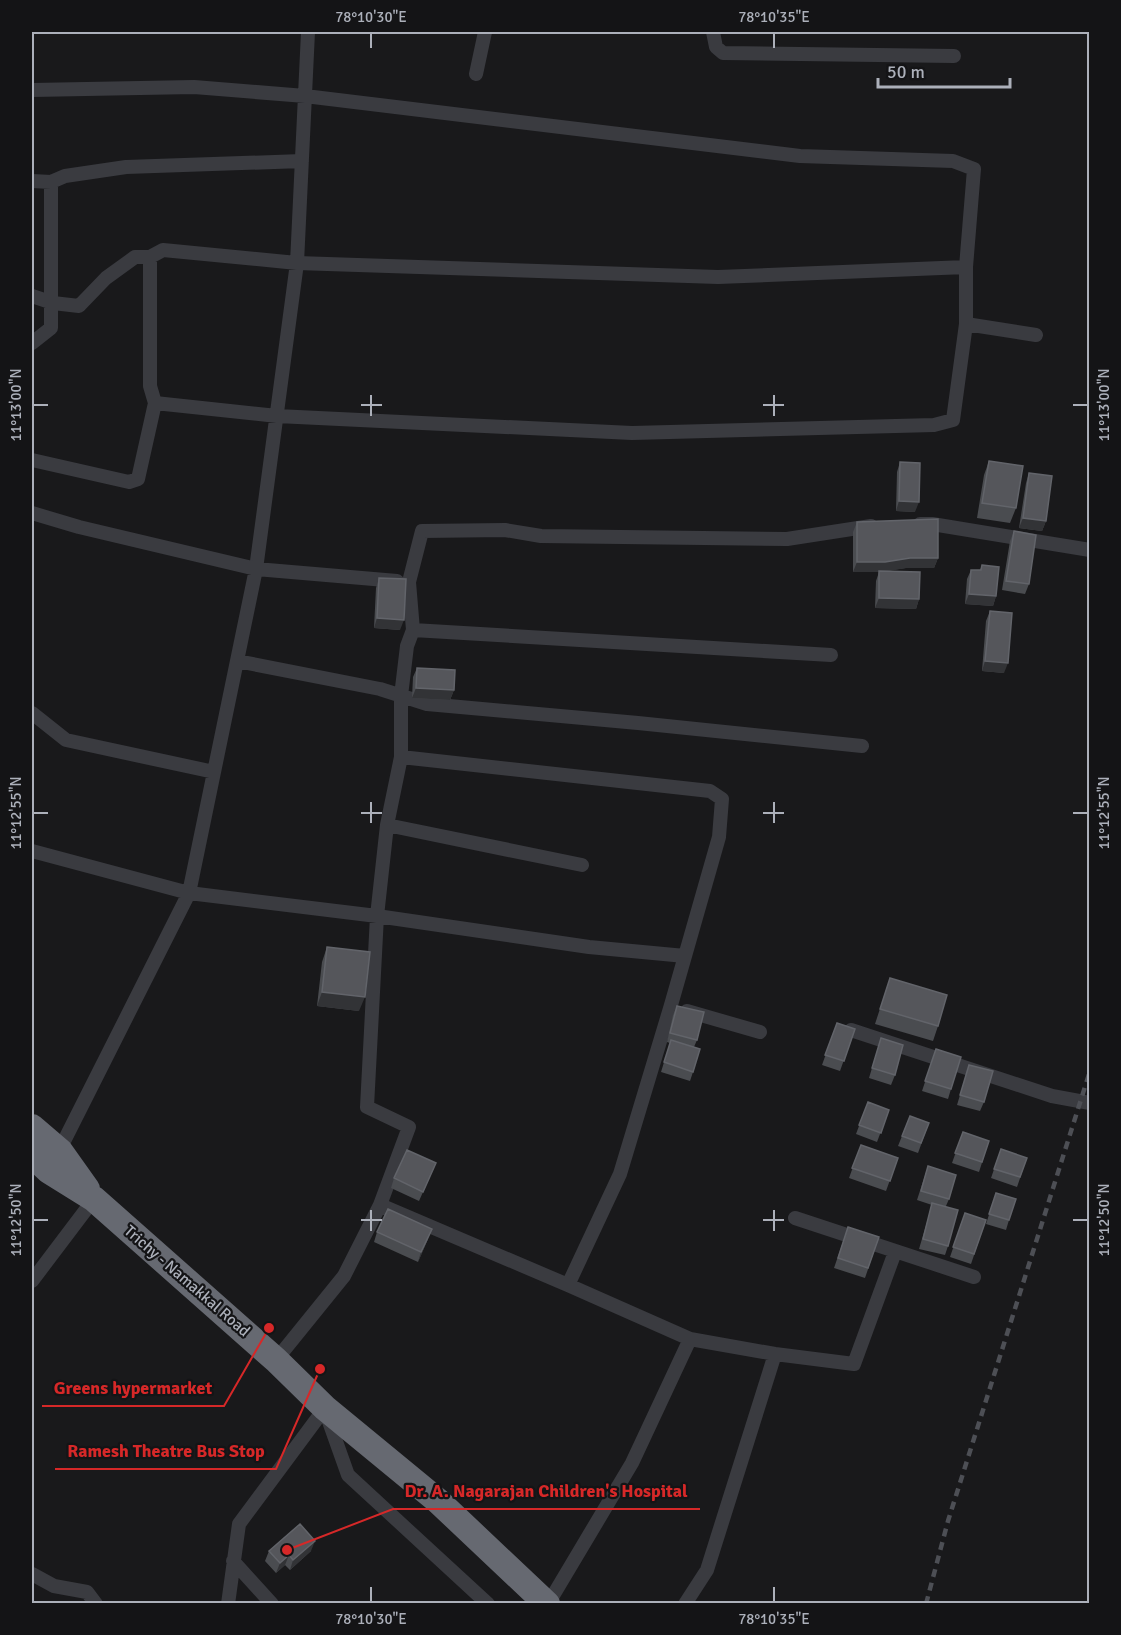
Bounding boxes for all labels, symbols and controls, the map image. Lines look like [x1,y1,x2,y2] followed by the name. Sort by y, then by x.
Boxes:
[335,8,407,26] text: 78°10'30"E
[738,8,810,26] text: 78°10'35"E
[878,51,1010,89] scale bar
[887,61,925,83] text: 50 m
[7,368,25,442] text: 11°13'00"N
[1095,368,1113,442] text: 11°13'00"N
[7,776,25,850] text: 11°12'55"N
[1095,776,1113,850] text: 11°12'55"N
[7,1183,25,1257] text: 11°12'50"N
[1095,1183,1113,1257] text: 11°12'50"N
[120,1221,254,1341] street label: Trichy - Namakkal Road
[42,1370,224,1406] callout: Greens hypermarket
[54,1377,212,1399] text: Greens hypermarket
[55,1433,276,1469] callout: Ramesh Theatre Bus Stop
[67,1440,265,1462] text: Ramesh Theatre Bus Stop
[393,1473,700,1509] callout: Dr. A. Nagarajan Children's Hospital
[404,1480,688,1502] text: Dr. A. Nagarajan Children's Hospital
[335,1610,407,1628] text: 78°10'30"E
[738,1610,810,1628] text: 78°10'35"E

